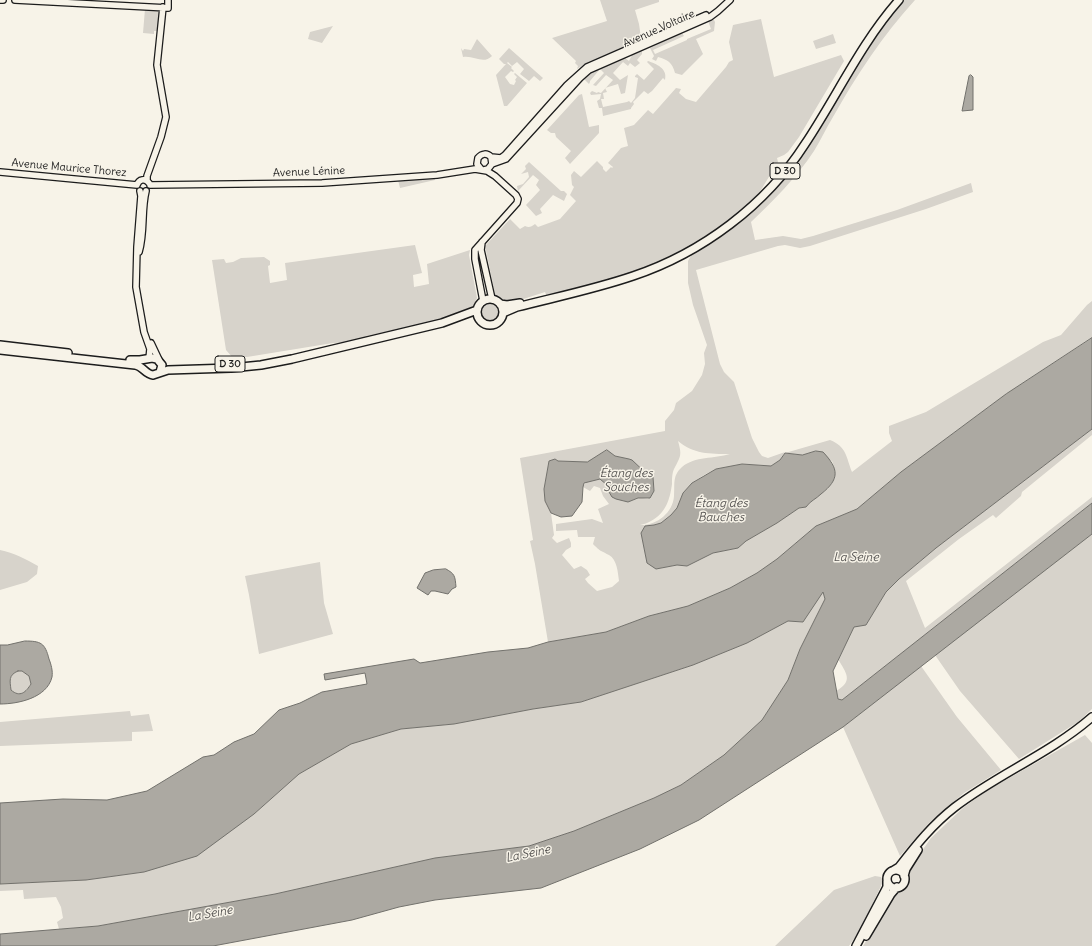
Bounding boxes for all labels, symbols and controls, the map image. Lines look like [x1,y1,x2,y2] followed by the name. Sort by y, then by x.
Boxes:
[621,7,697,51] street label: Avenue Voltaire
[11,156,127,180] street label: Avenue Maurice Thorez
[770,163,800,179] road number: D 30
[273,164,345,180] street label: Avenue Lénine
[215,356,245,372] road number: D 30
[599,467,653,495] water label: Étang des Souches
[694,497,748,525] water label: Étang des Bauches
[833,551,879,565] water label: La Seine
[504,842,552,866] water label: La Seine
[186,903,234,925] water label: La Seine

